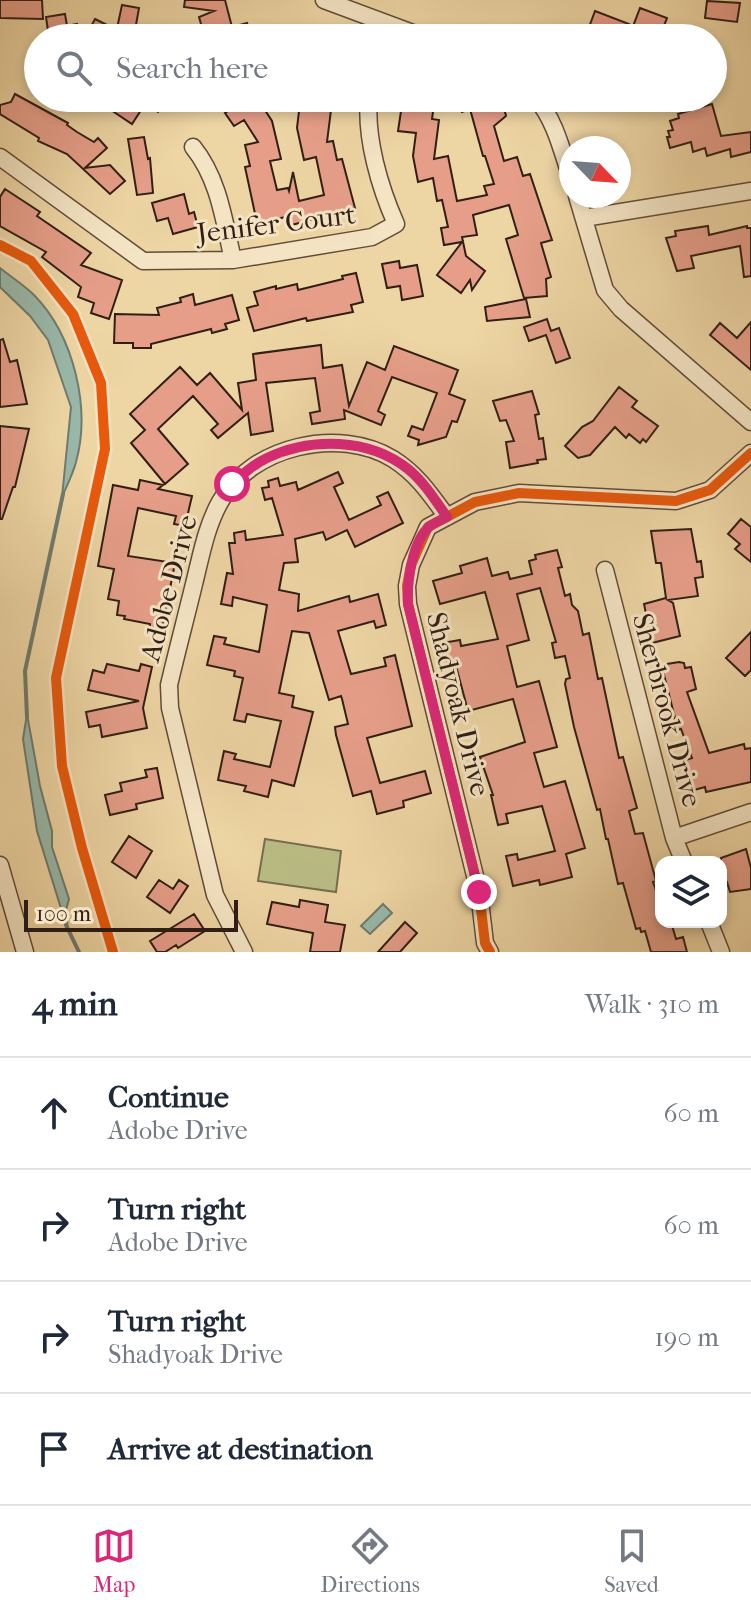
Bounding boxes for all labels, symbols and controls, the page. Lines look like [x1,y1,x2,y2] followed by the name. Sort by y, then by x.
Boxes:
[24,24,727,112] search box
[52,46,96,90] icon: search
[116,51,268,86] text: Search here
[559,136,631,208] north arrow
[193,197,357,250] street label: Jenifer Court
[214,466,250,502] route start
[133,511,204,666] street label: Adobe Drive
[420,609,497,800] street label: Shadyoak Drive
[626,610,709,811] street label: Sherbrook Drive
[655,856,727,928] map controls
[655,856,727,928] button: layers
[461,874,497,910] route end
[24,896,238,932] scale bar
[36,901,91,927] text: 100 m
[32,984,117,1024] text: 4 min
[585,989,719,1020] text: Walk · 310 m
[108,1080,229,1115] text: Continue
[32,1091,76,1135] icon: ahead
[663,1098,719,1129] text: 60 m
[108,1115,248,1146] text: Adobe Drive
[108,1192,246,1227] text: Turn right
[32,1203,76,1247] icon: right
[663,1210,719,1241] text: 60 m
[108,1227,248,1258] text: Adobe Drive
[108,1304,246,1339] text: Turn right
[32,1315,76,1359] icon: right
[655,1322,719,1353] text: 190 m
[108,1339,283,1370] text: Shadyoak Drive
[32,1427,76,1471] icon: arrive
[108,1432,373,1467] text: Arrive at destination
[92,1524,136,1598] tab: Map
[321,1524,420,1598] tab: Directions
[604,1524,659,1598] tab: Saved

